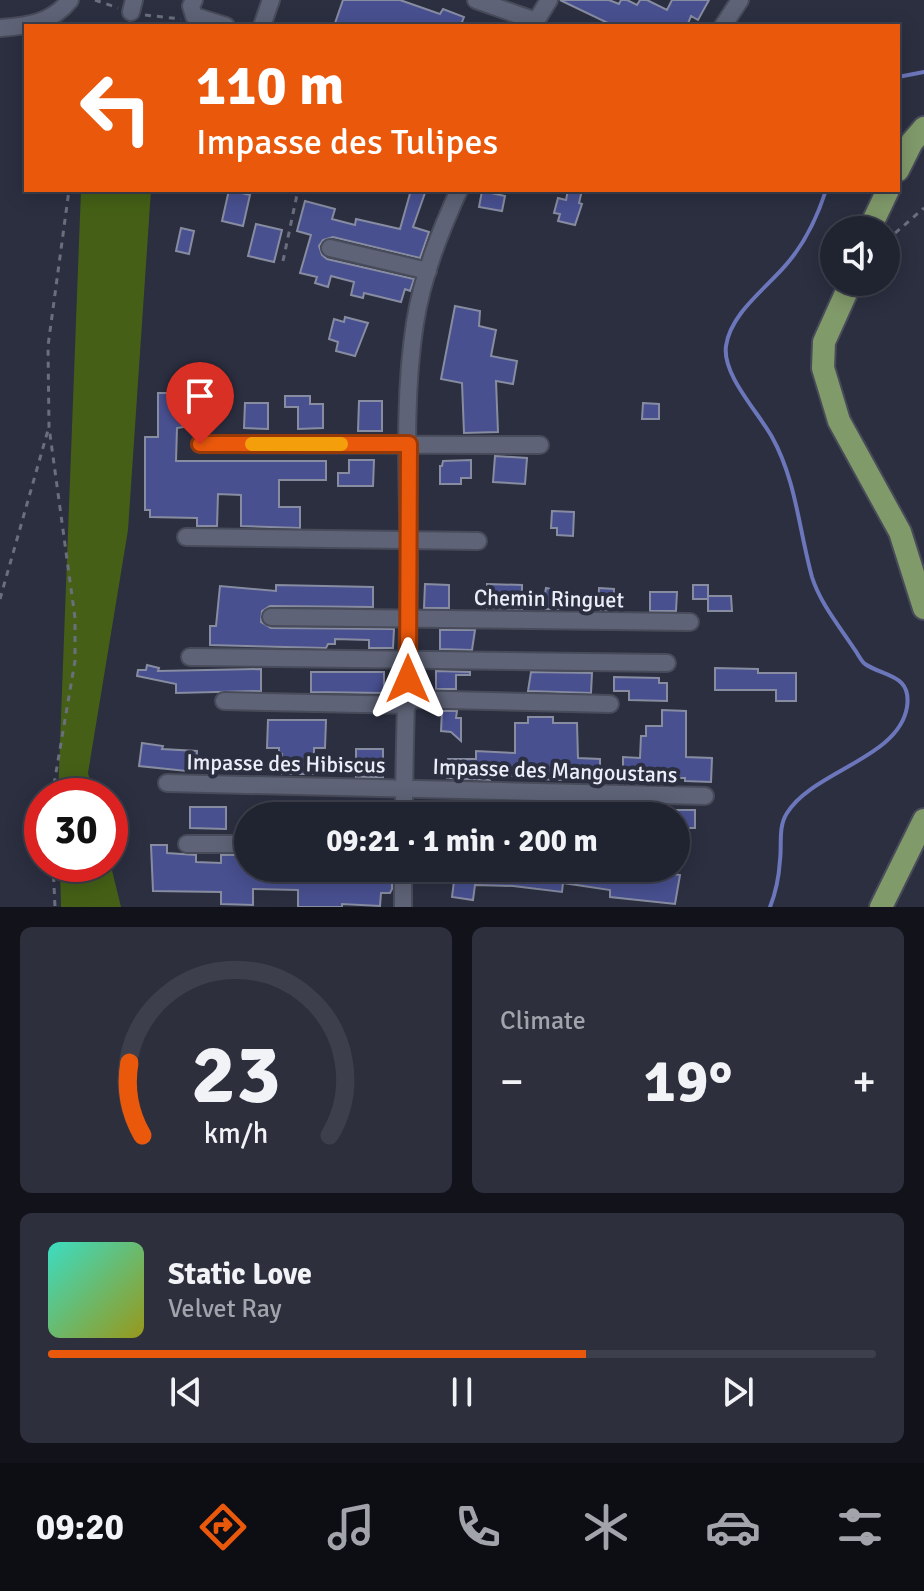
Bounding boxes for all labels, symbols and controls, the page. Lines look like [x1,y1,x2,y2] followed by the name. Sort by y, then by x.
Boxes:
[196,51,344,120] text: 110 m
[64,56,168,160] icon: left
[196,120,498,165] text: Impasse des Tulipes
[820,216,900,296] map controls
[820,216,900,296] button: sound
[166,362,234,444] pin
[178,374,222,418] icon: arrive
[474,584,625,613] street label: Chemin Ringuet
[366,637,450,721] position arrow
[186,748,386,779] street label: Impasse des Hibiscus
[432,753,678,788] street label: Impasse des Mangoustans
[24,778,128,882] speed limit sign: 30
[326,823,598,860] text: 09:21 · 1 min · 200 m
[500,1005,586,1037] text: Climate
[191,1024,281,1126] text: 23
[644,1045,732,1119] text: 19°
[500,1055,524,1109] text: −
[852,1055,876,1109] text: +
[204,1116,268,1151] text: km/h
[168,1256,312,1293] text: Static Love
[168,1293,282,1325] text: Velvet Ray
[164,1370,208,1414] icon: previous
[440,1370,484,1414] icon: pause
[716,1370,760,1414] icon: next
[195,1499,251,1555] icon: directions
[323,1499,379,1555] icon: music
[450,1499,506,1555] icon: phone
[578,1499,634,1555] icon: climate
[705,1499,761,1555] icon: car
[832,1499,888,1555] icon: filters
[36,1505,124,1550] text: 09:20

